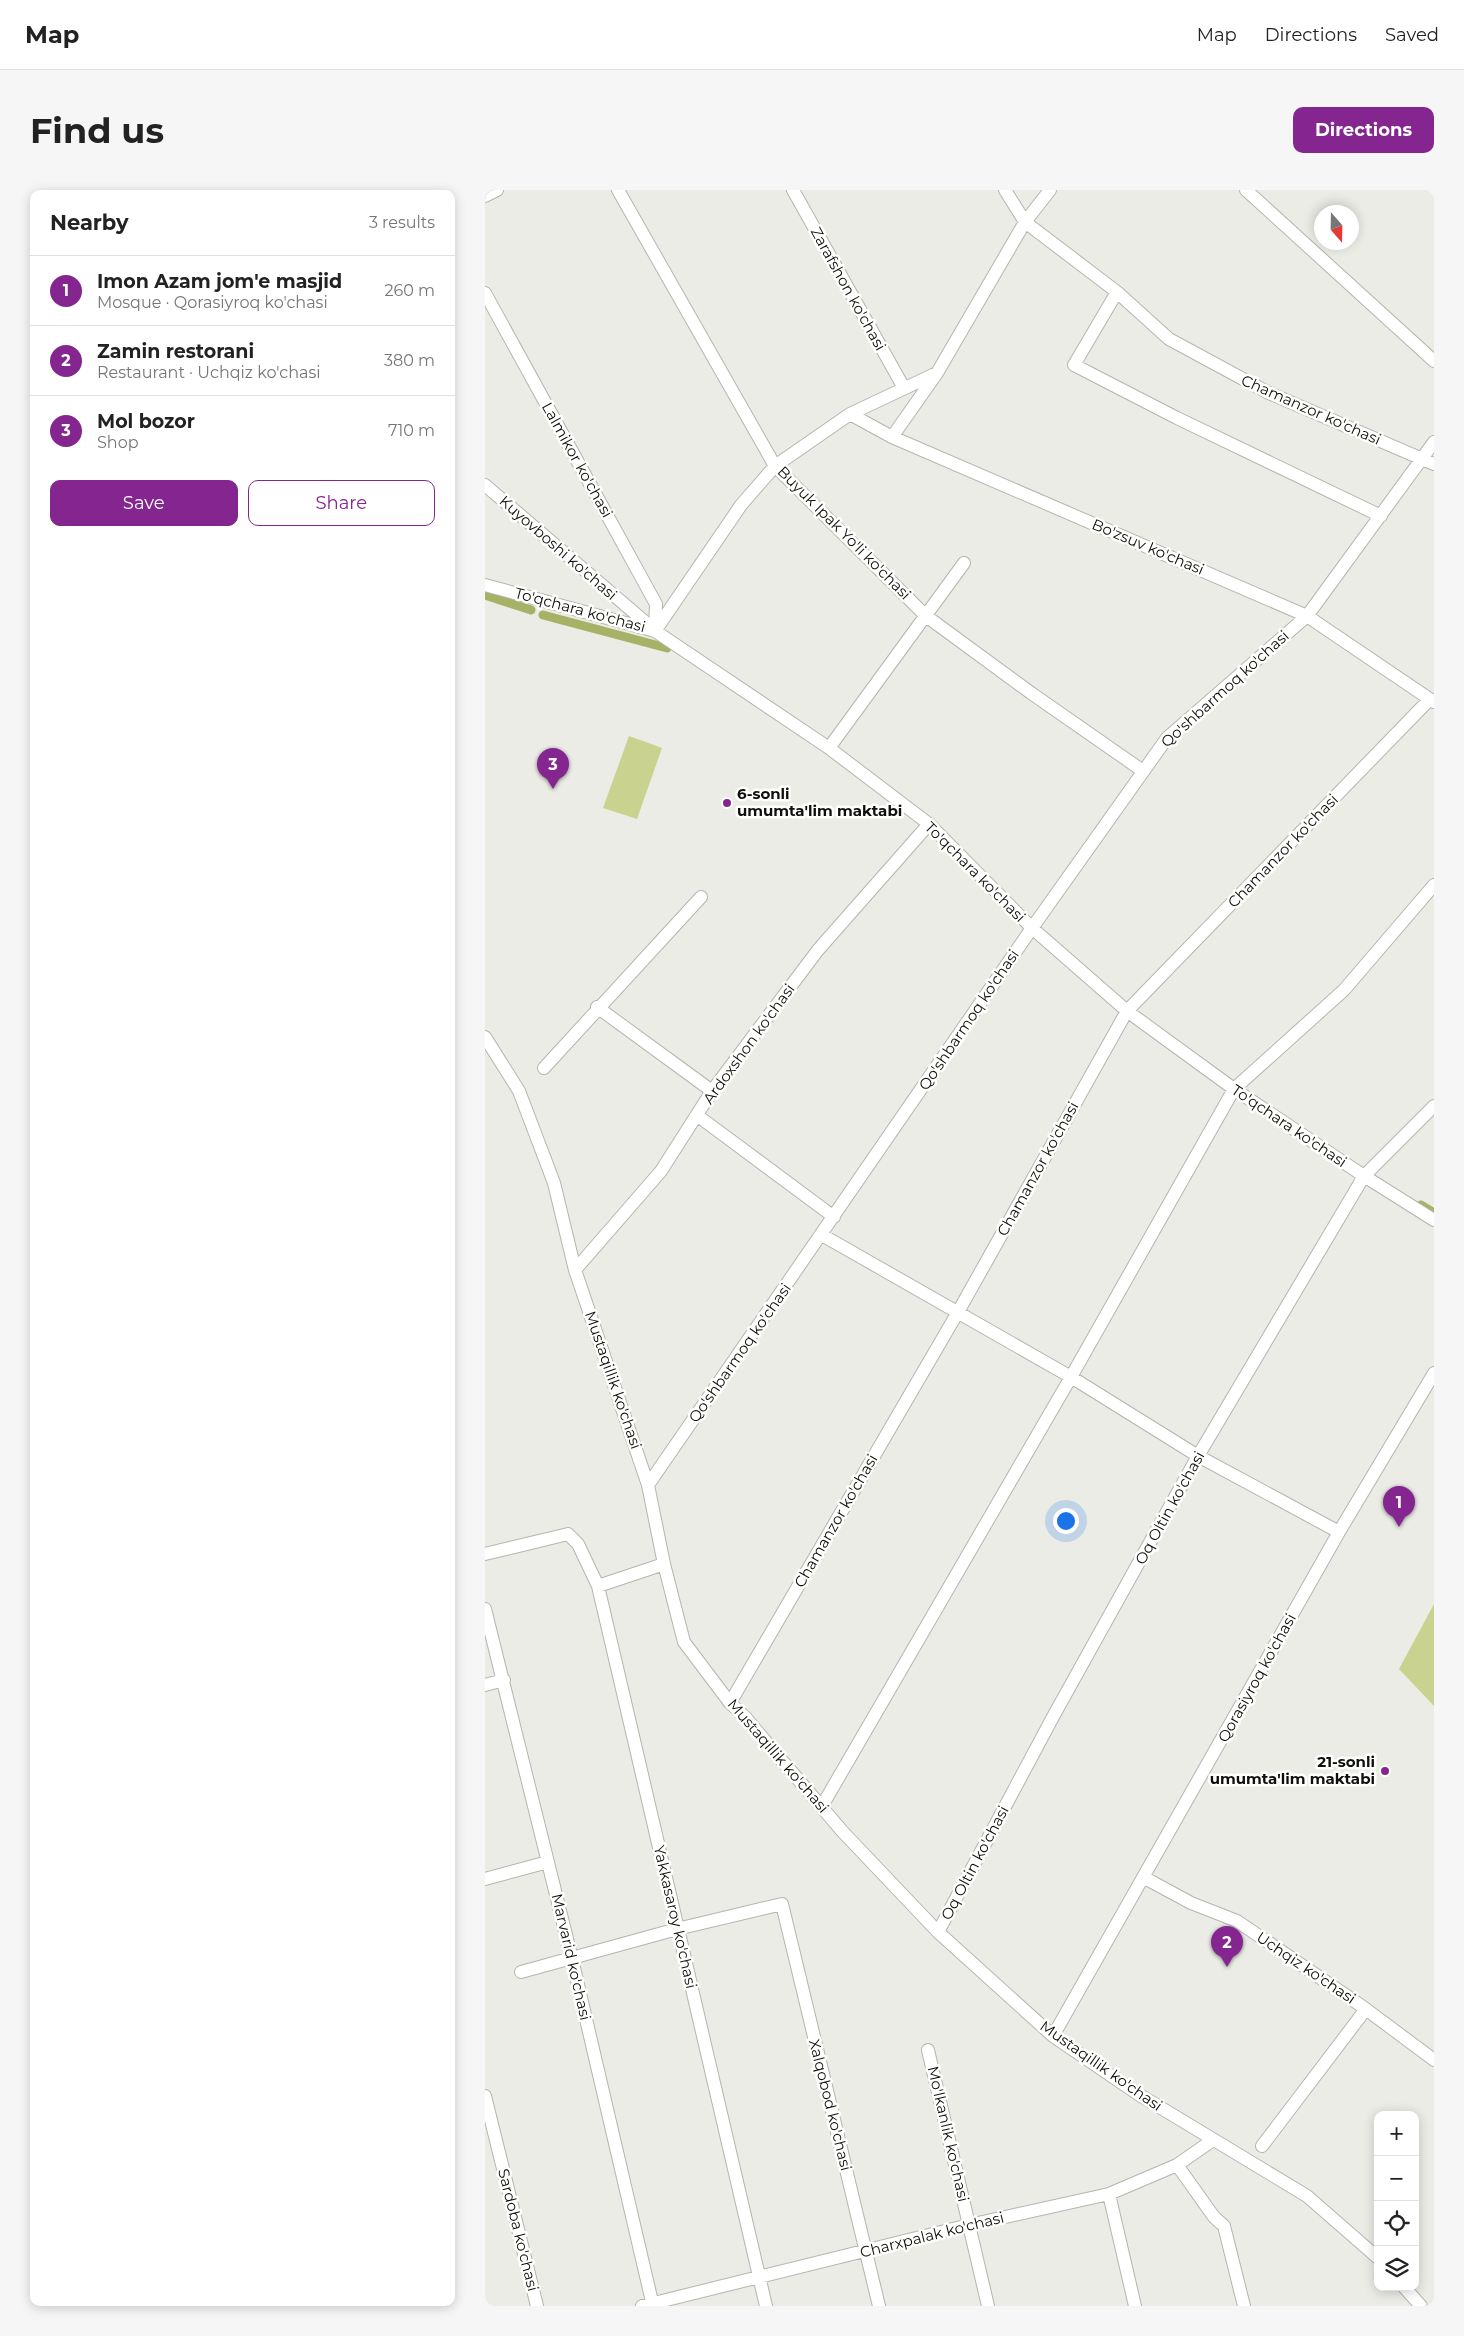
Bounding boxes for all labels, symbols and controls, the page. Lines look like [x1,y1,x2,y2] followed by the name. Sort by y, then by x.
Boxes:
[25,20,79,49] text: Map
[1197,24,1237,46] text: Map
[1265,24,1357,46] text: Directions
[1385,24,1439,46] text: Saved
[1293,107,1434,153] button: Directions
[30,109,164,152] text: Find us
[1314,205,1359,250] north arrow
[50,210,129,235] text: Nearby
[369,213,435,232] text: 3 results
[807,224,890,354] street label: Zarafshon ko'chasi
[97,270,342,293] text: Imon Azam jom'e masjid
[63,281,69,300] text: 1
[384,281,435,300] text: 260 m
[97,293,328,312] text: Mosque · Qorasiyroq ko'chasi
[97,340,254,363] text: Zamin restorani
[61,351,71,370] text: 2
[384,351,435,370] text: 380 m
[97,363,321,382] text: Restaurant · Uchqiz ko'chasi
[1238,370,1384,449] street label: Chamanzor ko'chasi
[538,399,617,521] street label: Lalmikor ko'chasi
[97,410,195,433] text: Mol bozor
[61,421,71,440] text: 3
[388,421,435,440] text: 710 m
[97,433,139,452] text: Shop
[774,462,915,603] street label: Buyuk Ipak Yo'li ko'chasi
[50,480,238,526] button: Save
[248,480,435,526] button: Share
[496,491,621,604] street label: Kuyovboshi ko'chasi
[1089,514,1207,579] street label: Bo'zsuv ko'chasi
[513,583,648,636] street label: To'qchara ko'chasi
[1157,626,1293,751] street label: Qo'shbarmoq ko'chasi
[537,748,569,789] pin: 3
[737,784,902,820] place label: 6-sonli umumta'lim maktabi
[1223,790,1342,911] street label: Chamanzor ko'chasi
[721,797,733,809] marker: 6-sonli umumta'lim maktabi
[921,817,1030,926] street label: To'qchara ko'chasi
[914,946,1023,1094] street label: Qo'shbarmoq ko'chasi
[699,980,799,1108] street label: Ardoxshon ko'chasi
[1228,1080,1350,1171] street label: To'qchara ko'chasi
[993,1098,1082,1239] street label: Chamanzor ko'chasi
[684,1279,795,1426] street label: Qo'shbarmoq ko'chasi
[581,1308,646,1451] street label: Mustaqillik ko'chasi
[1131,1448,1209,1568] street label: Oq Oltin ko'chasi
[790,1451,881,1591] street label: Chamanzor ko'chasi
[1383,1486,1415,1527] pin: 1
[1053,1508,1079,1534] your location
[1213,1610,1300,1745] street label: Qorasiyroq ko'chasi
[724,1695,833,1817] street label: Mustaqillik ko'chasi
[1210,1752,1375,1788] place label: 21-sonli umumta'lim maktabi
[1379,1765,1391,1777] marker: 21-sonli umumta'lim maktabi
[936,1802,1013,1923] street label: Oq Oltin ko'chasi
[650,1843,701,1990] street label: Yakkasaroy ko'chasi
[548,1892,595,2022] street label: Marvarid ko'chasi
[1211,1926,1243,1967] pin: 2
[1253,1927,1359,2008] street label: Uchqiz ko'chasi
[1036,2016,1166,2115] street label: Mustaqillik ko'chasi
[805,2037,856,2173] street label: Xalqobod ko'chasi
[924,2064,973,2204] street label: Mo'lkanlik ko'chasi
[1374,2111,1419,2291] map controls
[1374,2111,1419,2156] button: +
[1374,2156,1419,2201] button: −
[494,2167,543,2293] street label: Sardoba ko'chasi
[1374,2201,1419,2246] button: locate
[858,2207,1006,2262] street label: Charxpalak ko'chasi
[1374,2246,1419,2291] button: layers

